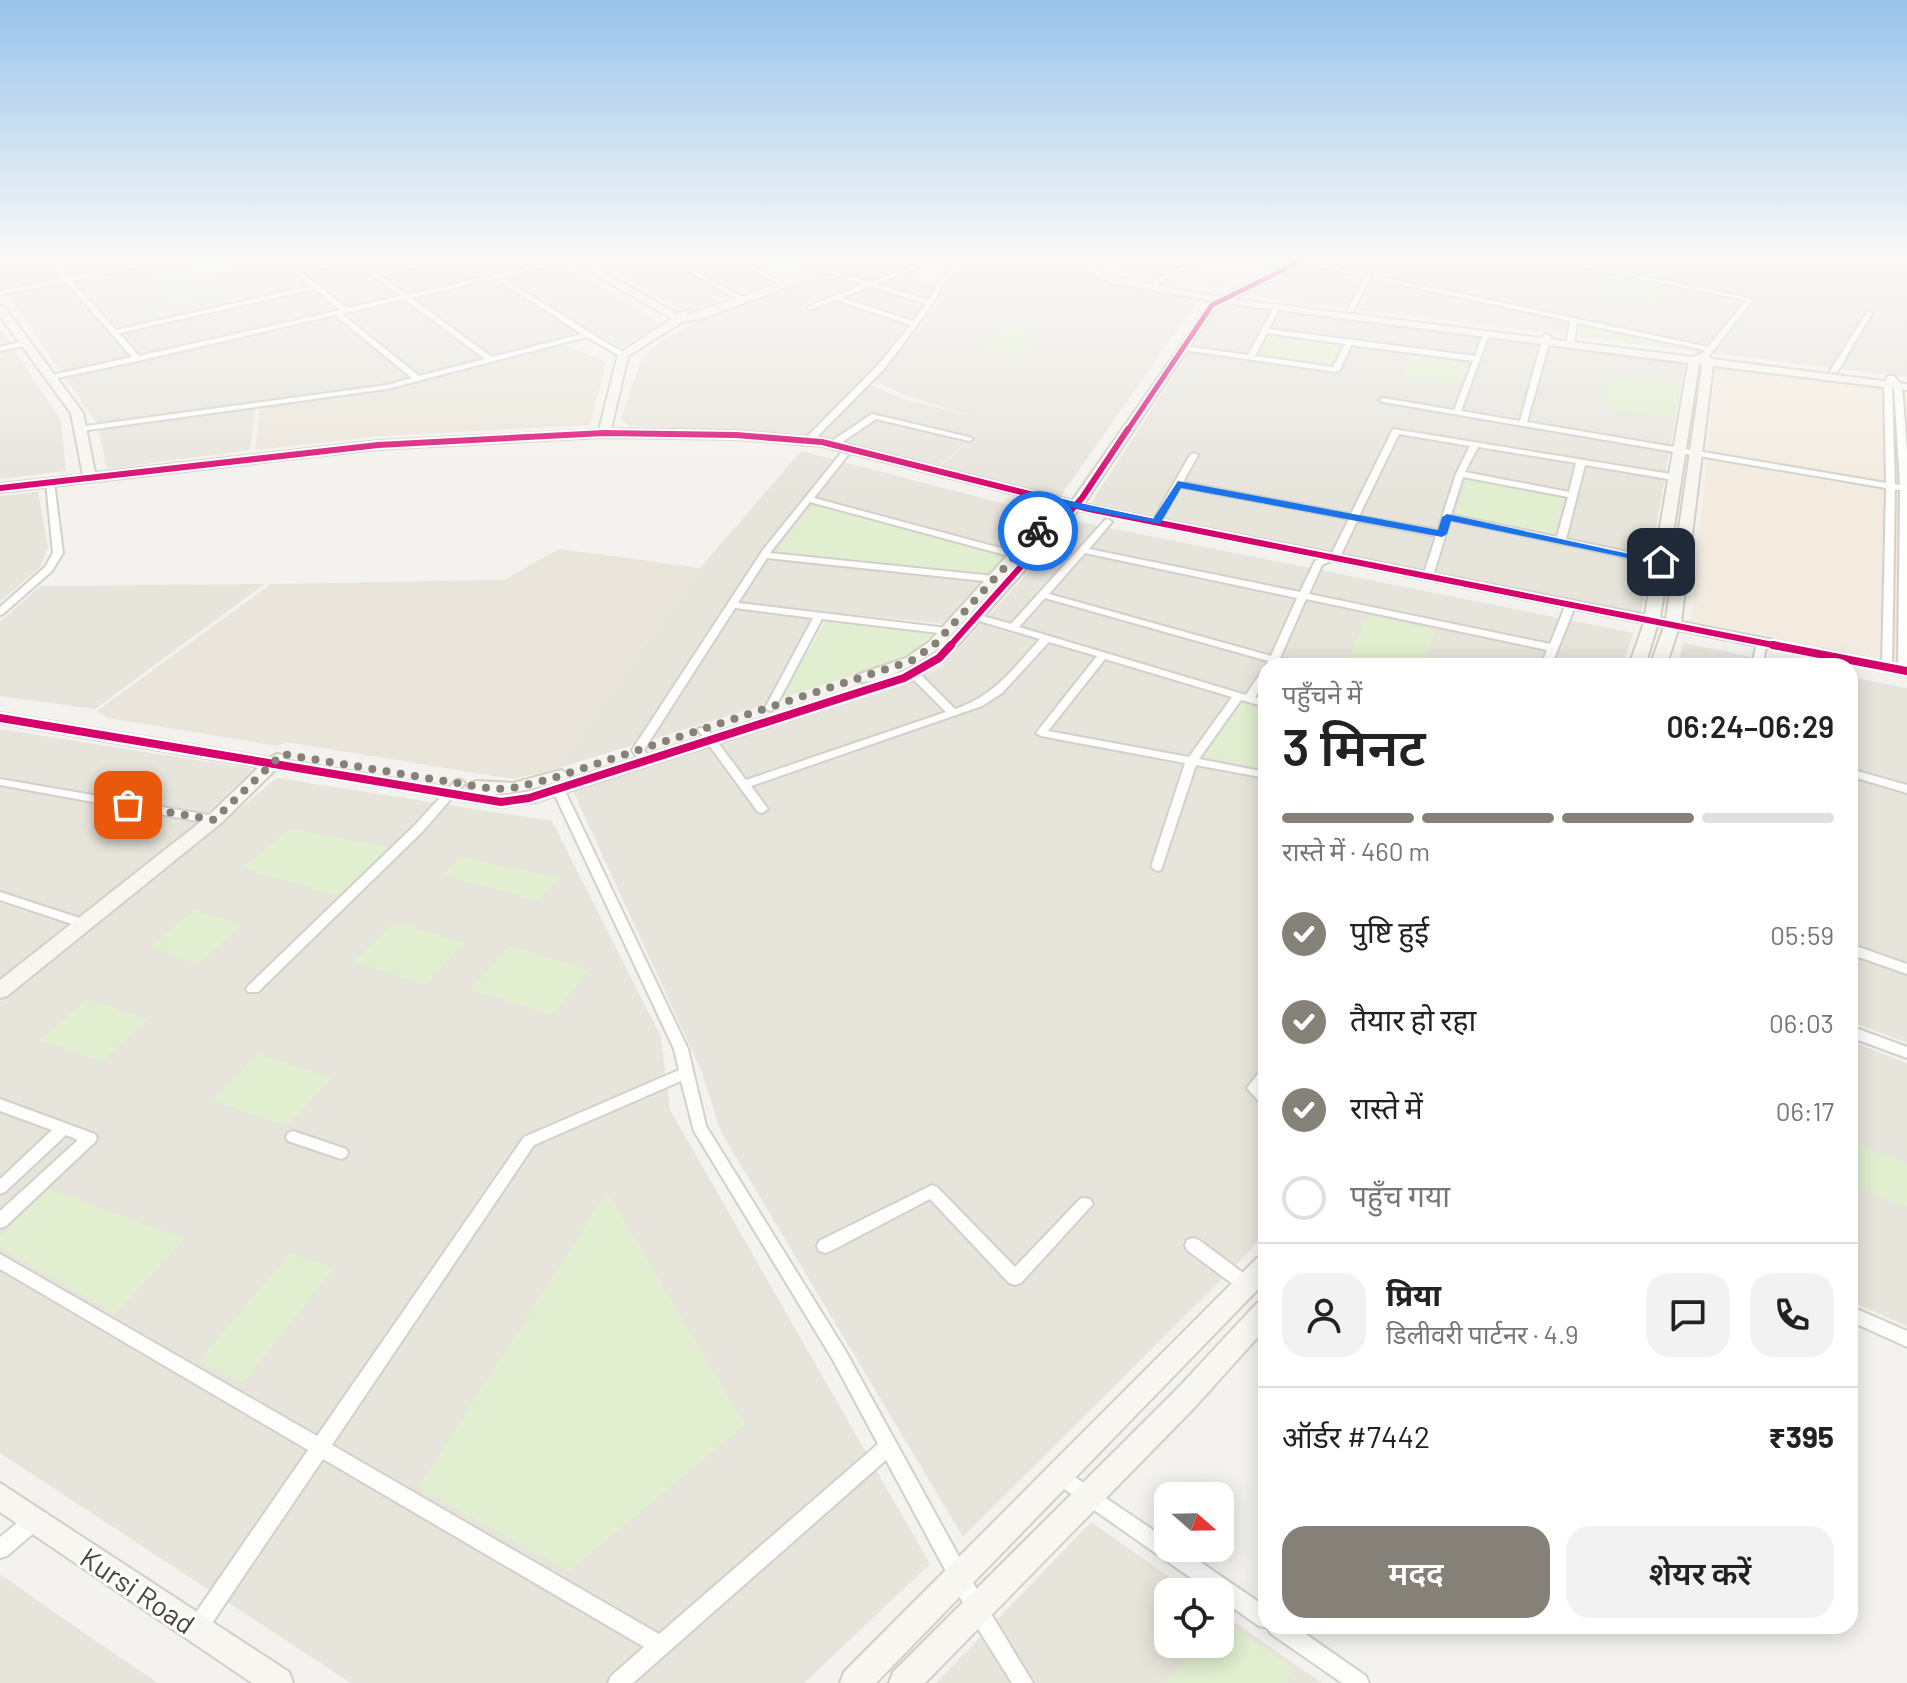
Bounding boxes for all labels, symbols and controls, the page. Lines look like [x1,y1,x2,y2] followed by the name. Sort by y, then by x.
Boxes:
[998,491,1078,571] courier
[1016,509,1060,553] icon: bike
[1627,528,1695,596] pin
[1639,540,1683,584] icon: home
[1282,678,1362,709] text: पहुँचने में
[1666,708,1834,744] text: 06:24–06:29
[1282,714,1426,776] text: 3 मिनट
[94,771,162,839] pin
[106,783,150,827] icon: bag
[1282,835,1430,866] text: रास्ते में · 460 m
[1282,912,1326,956] icon: check
[1350,913,1429,949] text: पुष्टि हुई
[1770,919,1834,950] text: 05:59
[1282,1000,1326,1044] icon: check
[1350,1001,1476,1037] text: तैयार हो रहा
[1769,1007,1834,1038] text: 06:03
[1282,1088,1326,1132] icon: check
[1350,1089,1423,1125] text: रास्ते में
[1776,1095,1834,1126] text: 06:17
[1350,1177,1450,1213] text: पहुँच गया
[1282,1273,1366,1357] button: person
[1646,1273,1730,1357] button: chat
[1750,1273,1834,1357] button: phone
[1386,1276,1441,1312] text: प्रिया
[1386,1318,1579,1349] text: डिलीवरी पार्टनर · 4.9
[1282,1418,1430,1454] text: ऑर्डर #7442
[1769,1418,1834,1454] text: ₹395
[1154,1482,1234,1562] north arrow
[1154,1482,1234,1658] map controls
[1282,1526,1550,1618] button: मदद
[1566,1526,1834,1618] button: शेयर करें
[74,1539,202,1641] street label: Kursi Road
[1154,1578,1234,1658] button: locate

